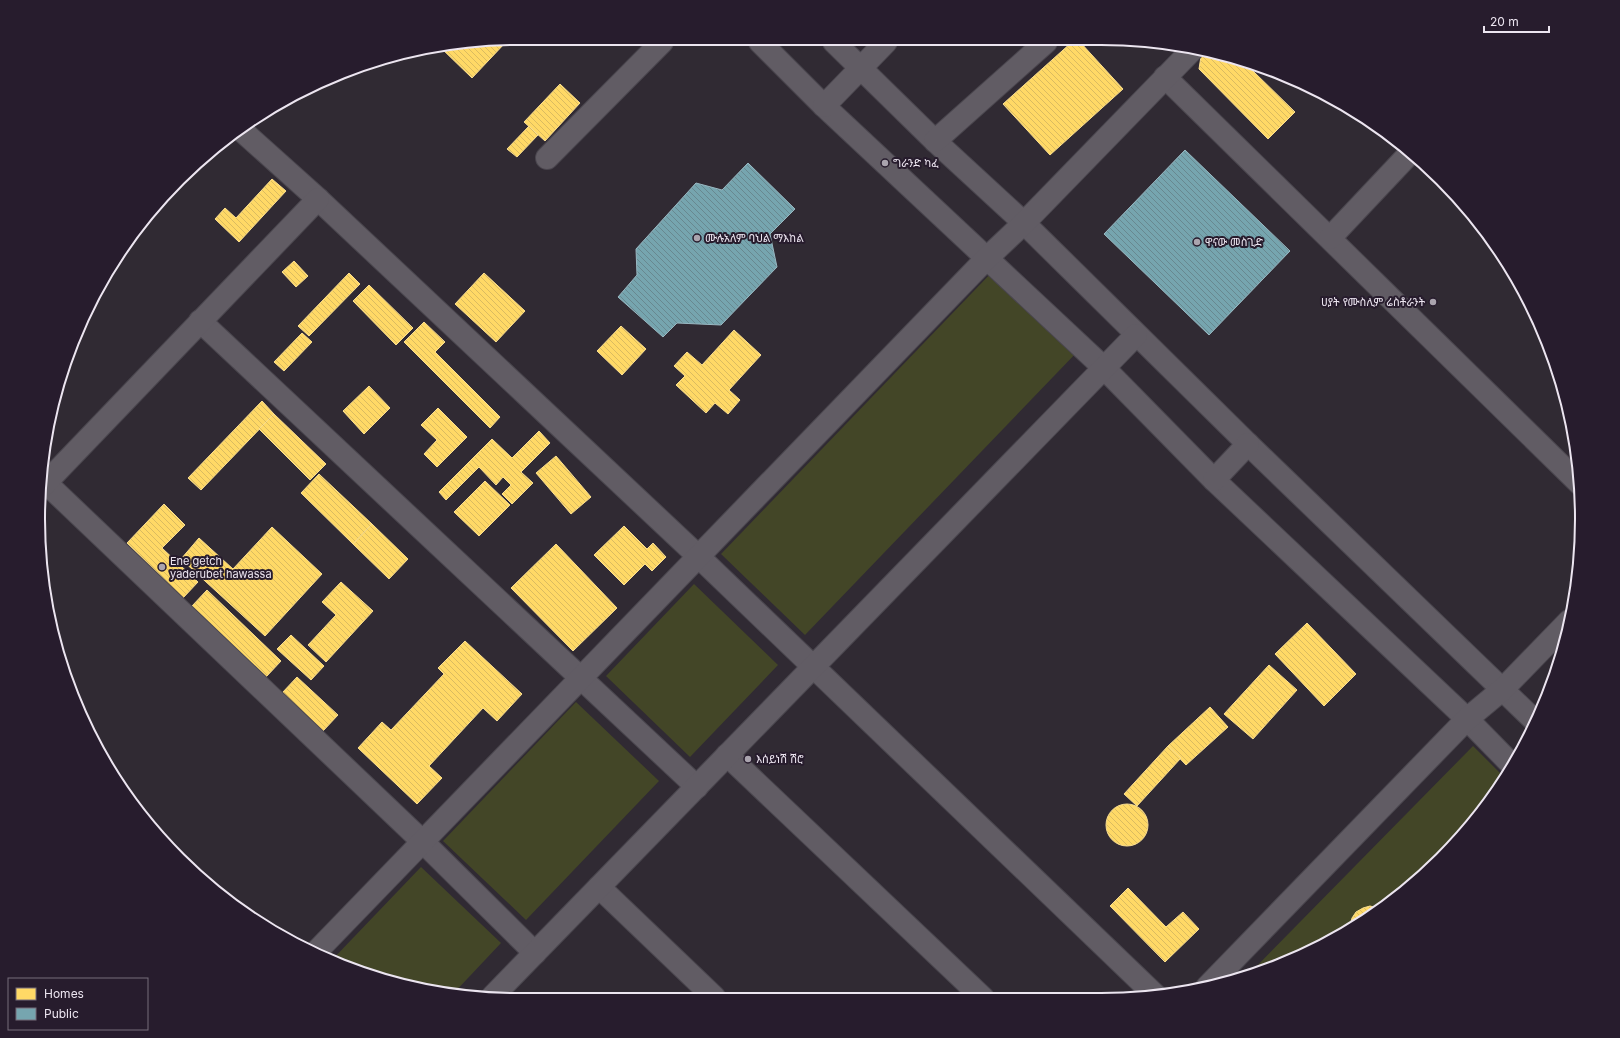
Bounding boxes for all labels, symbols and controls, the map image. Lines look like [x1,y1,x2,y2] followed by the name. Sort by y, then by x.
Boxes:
[1484,8,1549,34] scale bar
[1490,14,1519,29] text: 20 m
[893,156,939,170] place label: ግራንድ ካፈ
[880,158,890,168] marker: ግራንድ ካፈ
[705,231,804,245] place label: ሙሉአለም ባህል ማእከል
[692,233,702,243] marker: ሙሉአለም ባህል ማእከል
[1205,235,1263,249] place label: ዋናው መስጊድ
[1192,237,1202,247] marker: ዋናው መስጊድ
[1321,295,1425,309] place label: ሀያት የሙስሊም ሬስቶራንት
[1428,297,1438,307] marker: ሀያት የሙስሊም ሬስቶራንት
[170,554,272,581] place label: Ene getch yaderubet hawassa
[157,562,167,572] marker: Ene getch yaderubet hawassa
[756,752,804,766] place label: እሰይነሽ ሽሮ
[743,754,753,764] marker: እሰይነሽ ሽሮ
[8,978,148,1030] legend
[44,986,84,1001] text: Homes
[44,1006,79,1021] text: Public

